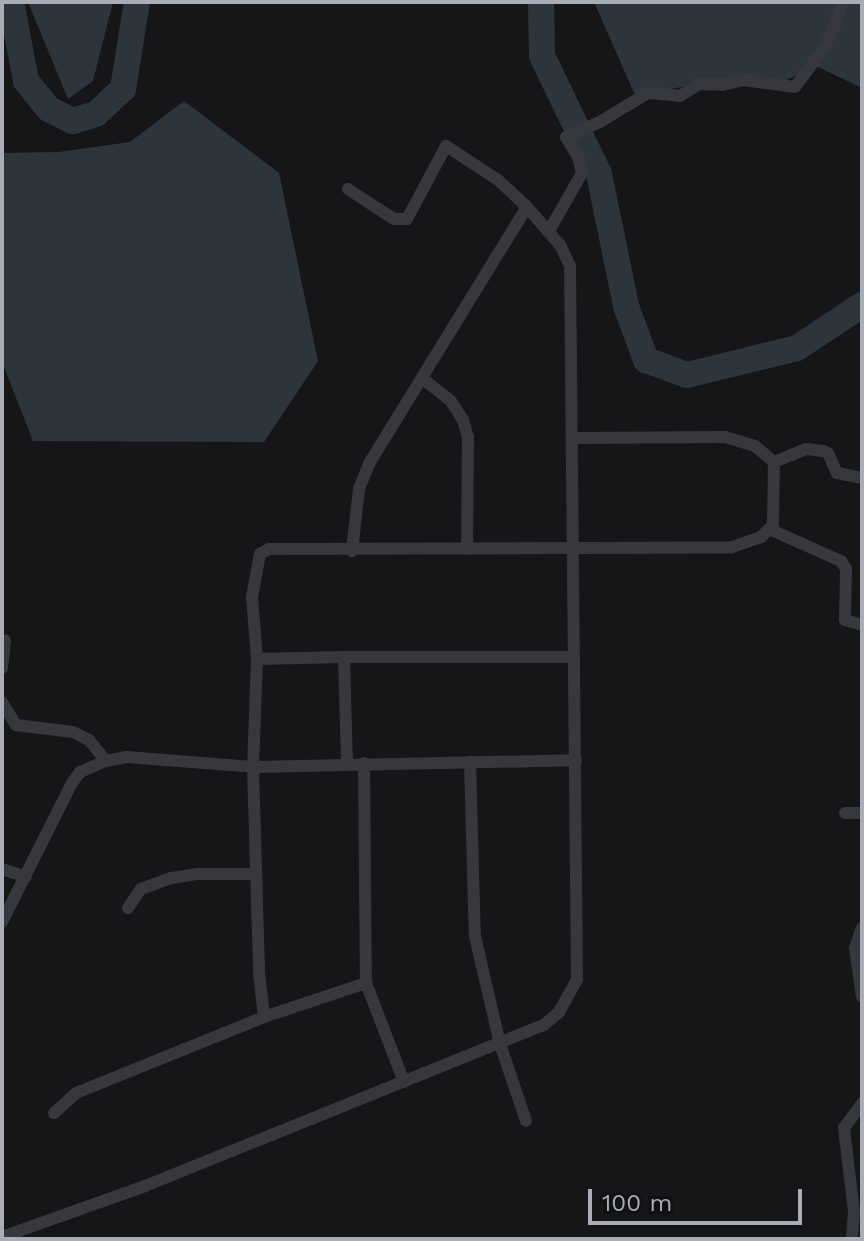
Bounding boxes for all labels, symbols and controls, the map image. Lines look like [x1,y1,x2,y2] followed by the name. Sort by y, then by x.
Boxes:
[592,1173,806,1223] scale bar
[602,1189,672,1217] text: 100 m

